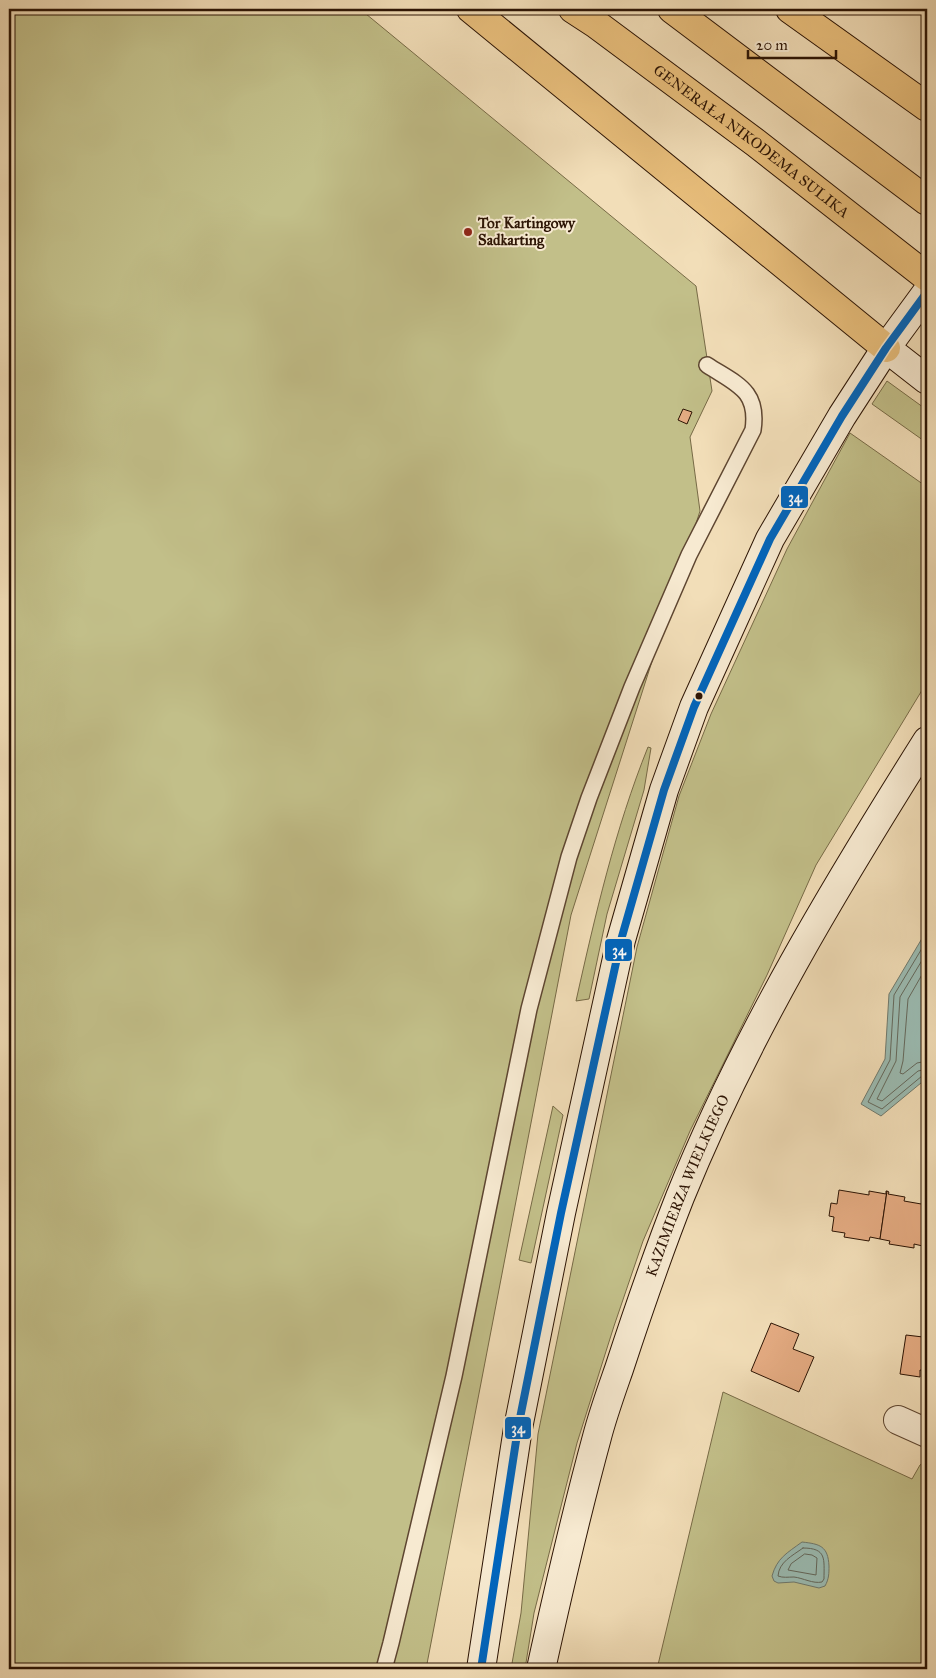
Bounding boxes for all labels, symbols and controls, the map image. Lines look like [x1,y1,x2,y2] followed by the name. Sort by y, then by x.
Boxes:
[748,28,836,60] scale bar
[756,36,788,54] text: 20 m
[650,61,853,222] street label: GENERAŁA NIKODEMA SULIKA
[477,214,576,250] place label: Tor Kartingowy Sadkarting
[462,226,474,238] marker: Tor Kartingowy Sadkarting
[780,485,809,509] line badge: 34
[788,489,803,507] text: 34
[694,691,704,701] unlabelled marker
[604,938,633,962] line badge: 34
[612,942,627,960] text: 34
[642,1092,733,1279] street label: KAZIMIERZA WIELKIEGO
[504,1416,532,1440] line badge: 34
[511,1420,526,1438] text: 34

